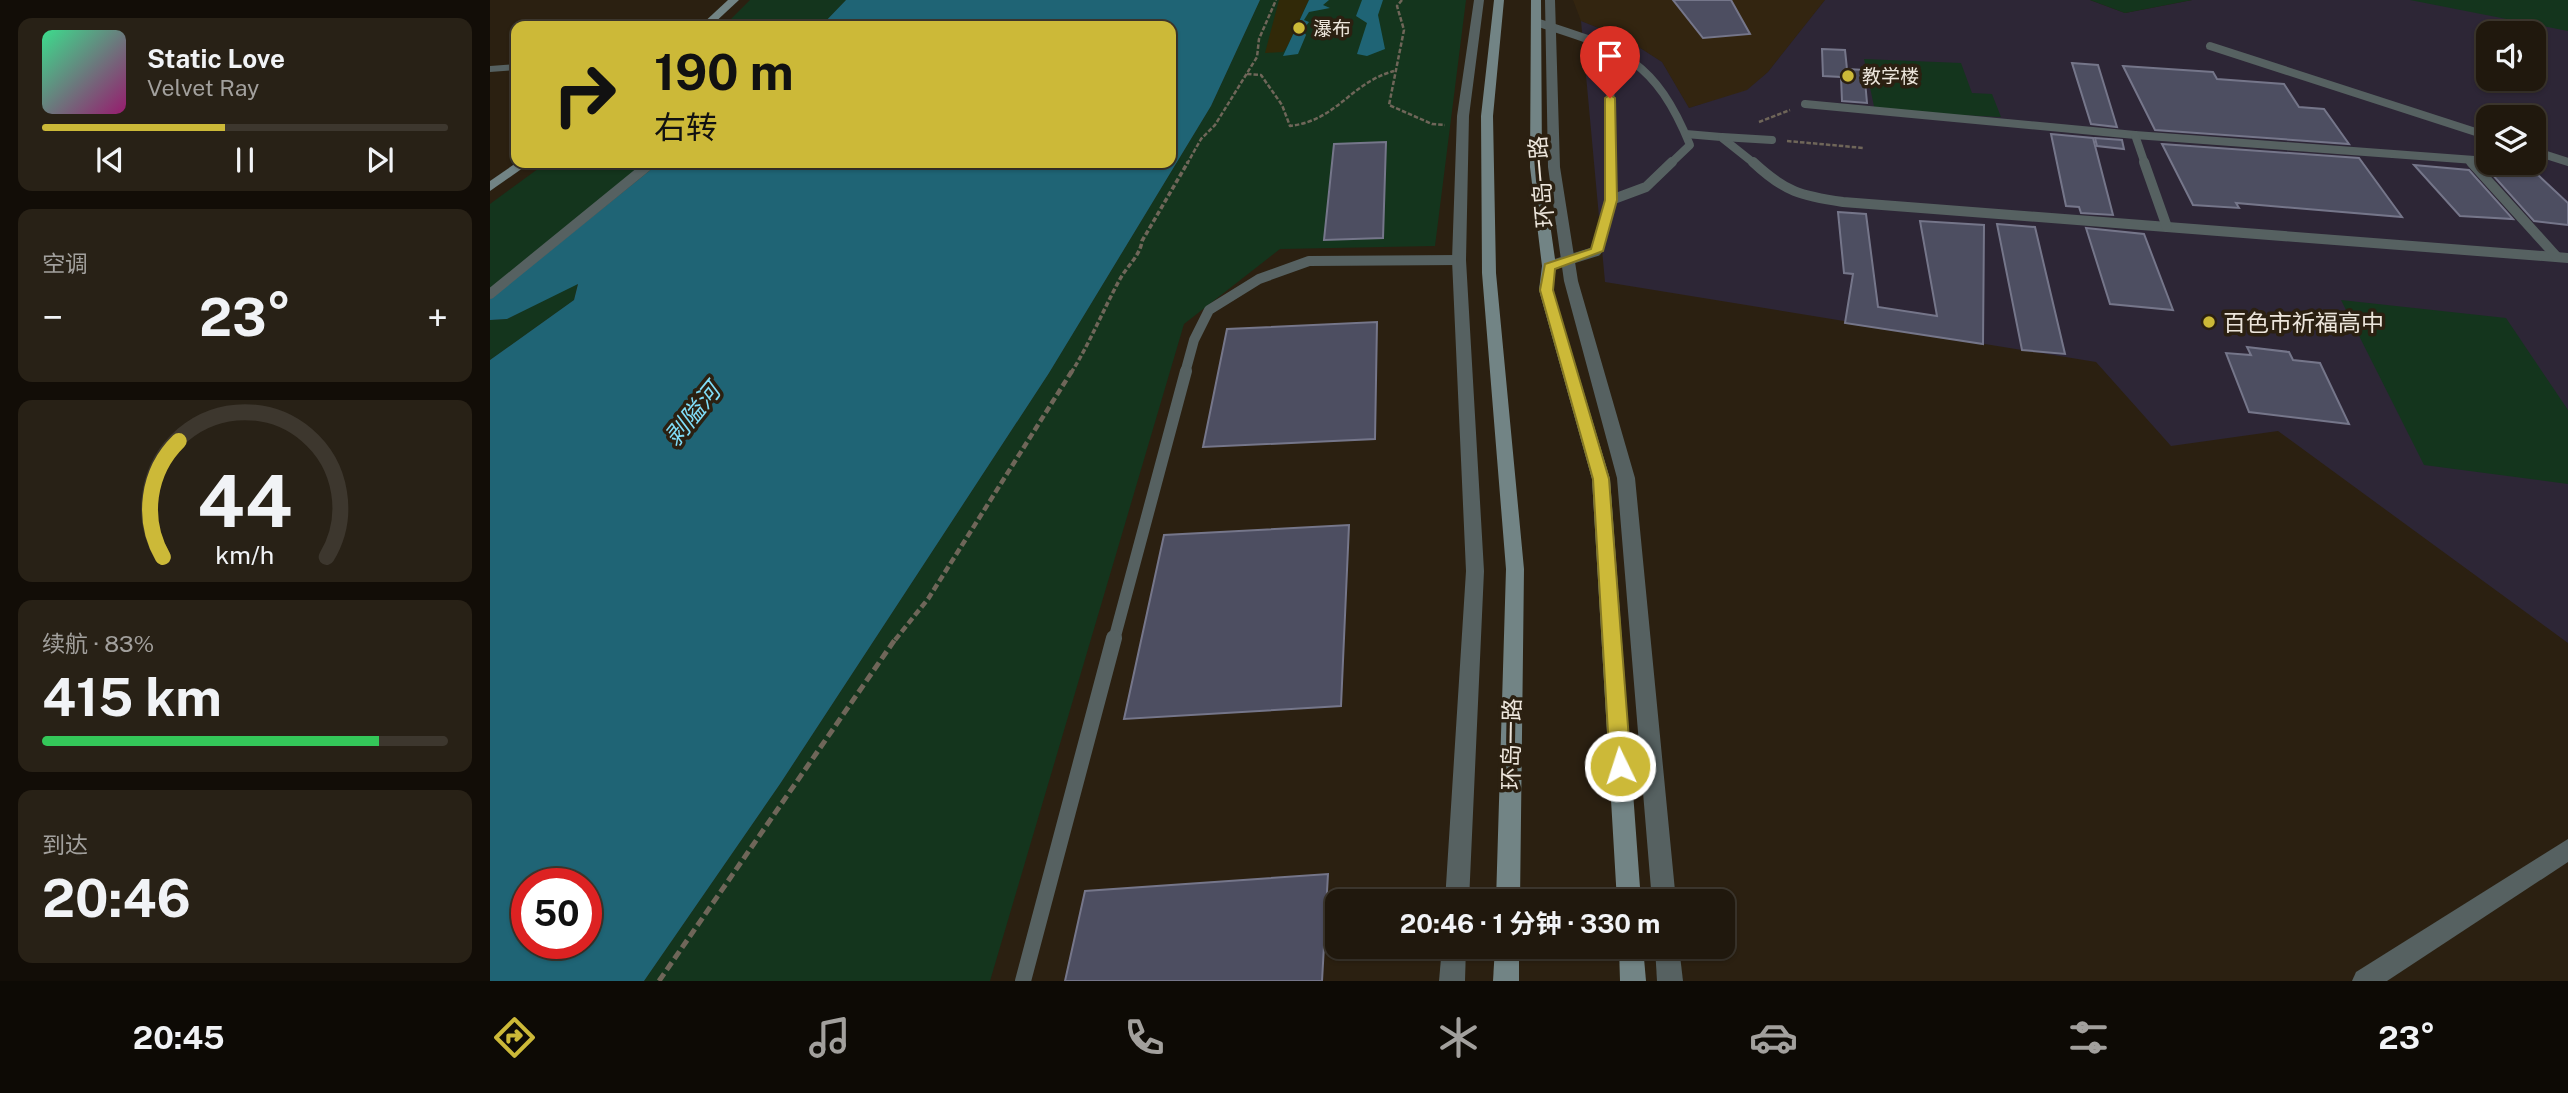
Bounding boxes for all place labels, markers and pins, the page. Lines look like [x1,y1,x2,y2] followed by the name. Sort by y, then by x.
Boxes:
[1313,17,1351,39] place label: 瀑布
[1291,20,1307,36] marker: 瀑布
[1580,26,1640,98] pin
[1862,65,1919,87] place label: 教学楼
[1840,68,1856,84] marker: 教学楼
[2223,309,2384,336] place label: 百色市祈福高中
[2201,314,2217,330] marker: 百色市祈福高中

